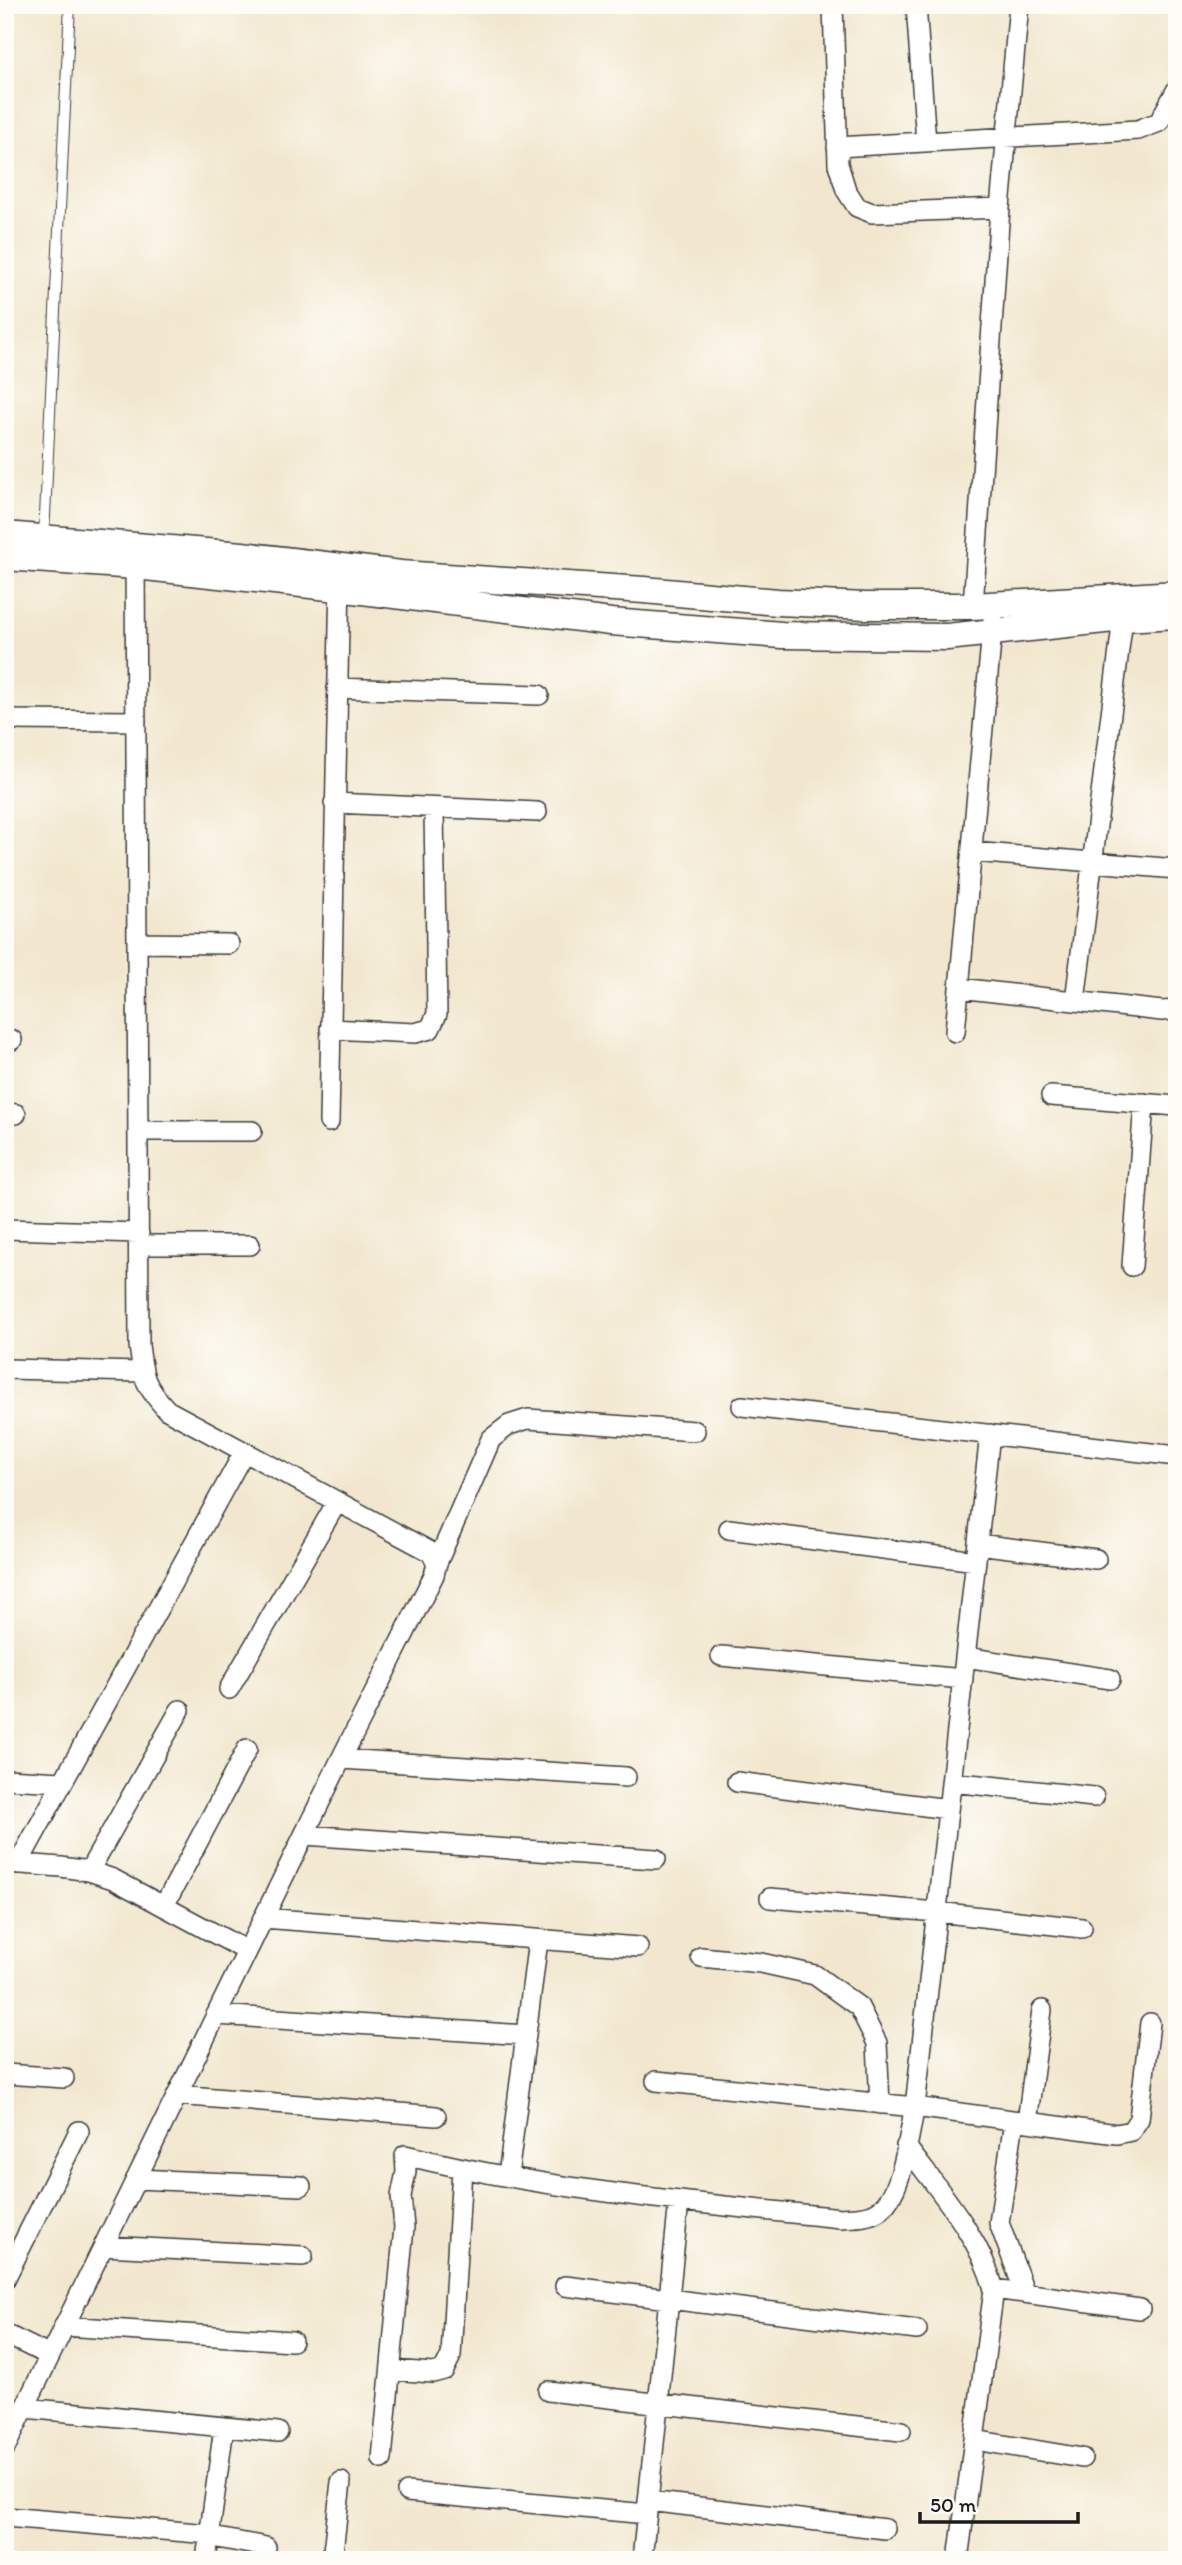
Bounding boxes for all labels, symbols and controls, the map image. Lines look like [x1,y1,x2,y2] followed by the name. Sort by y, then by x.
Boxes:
[920,2481,1077,2525] scale bar
[930,2492,977,2517] text: 50 m

